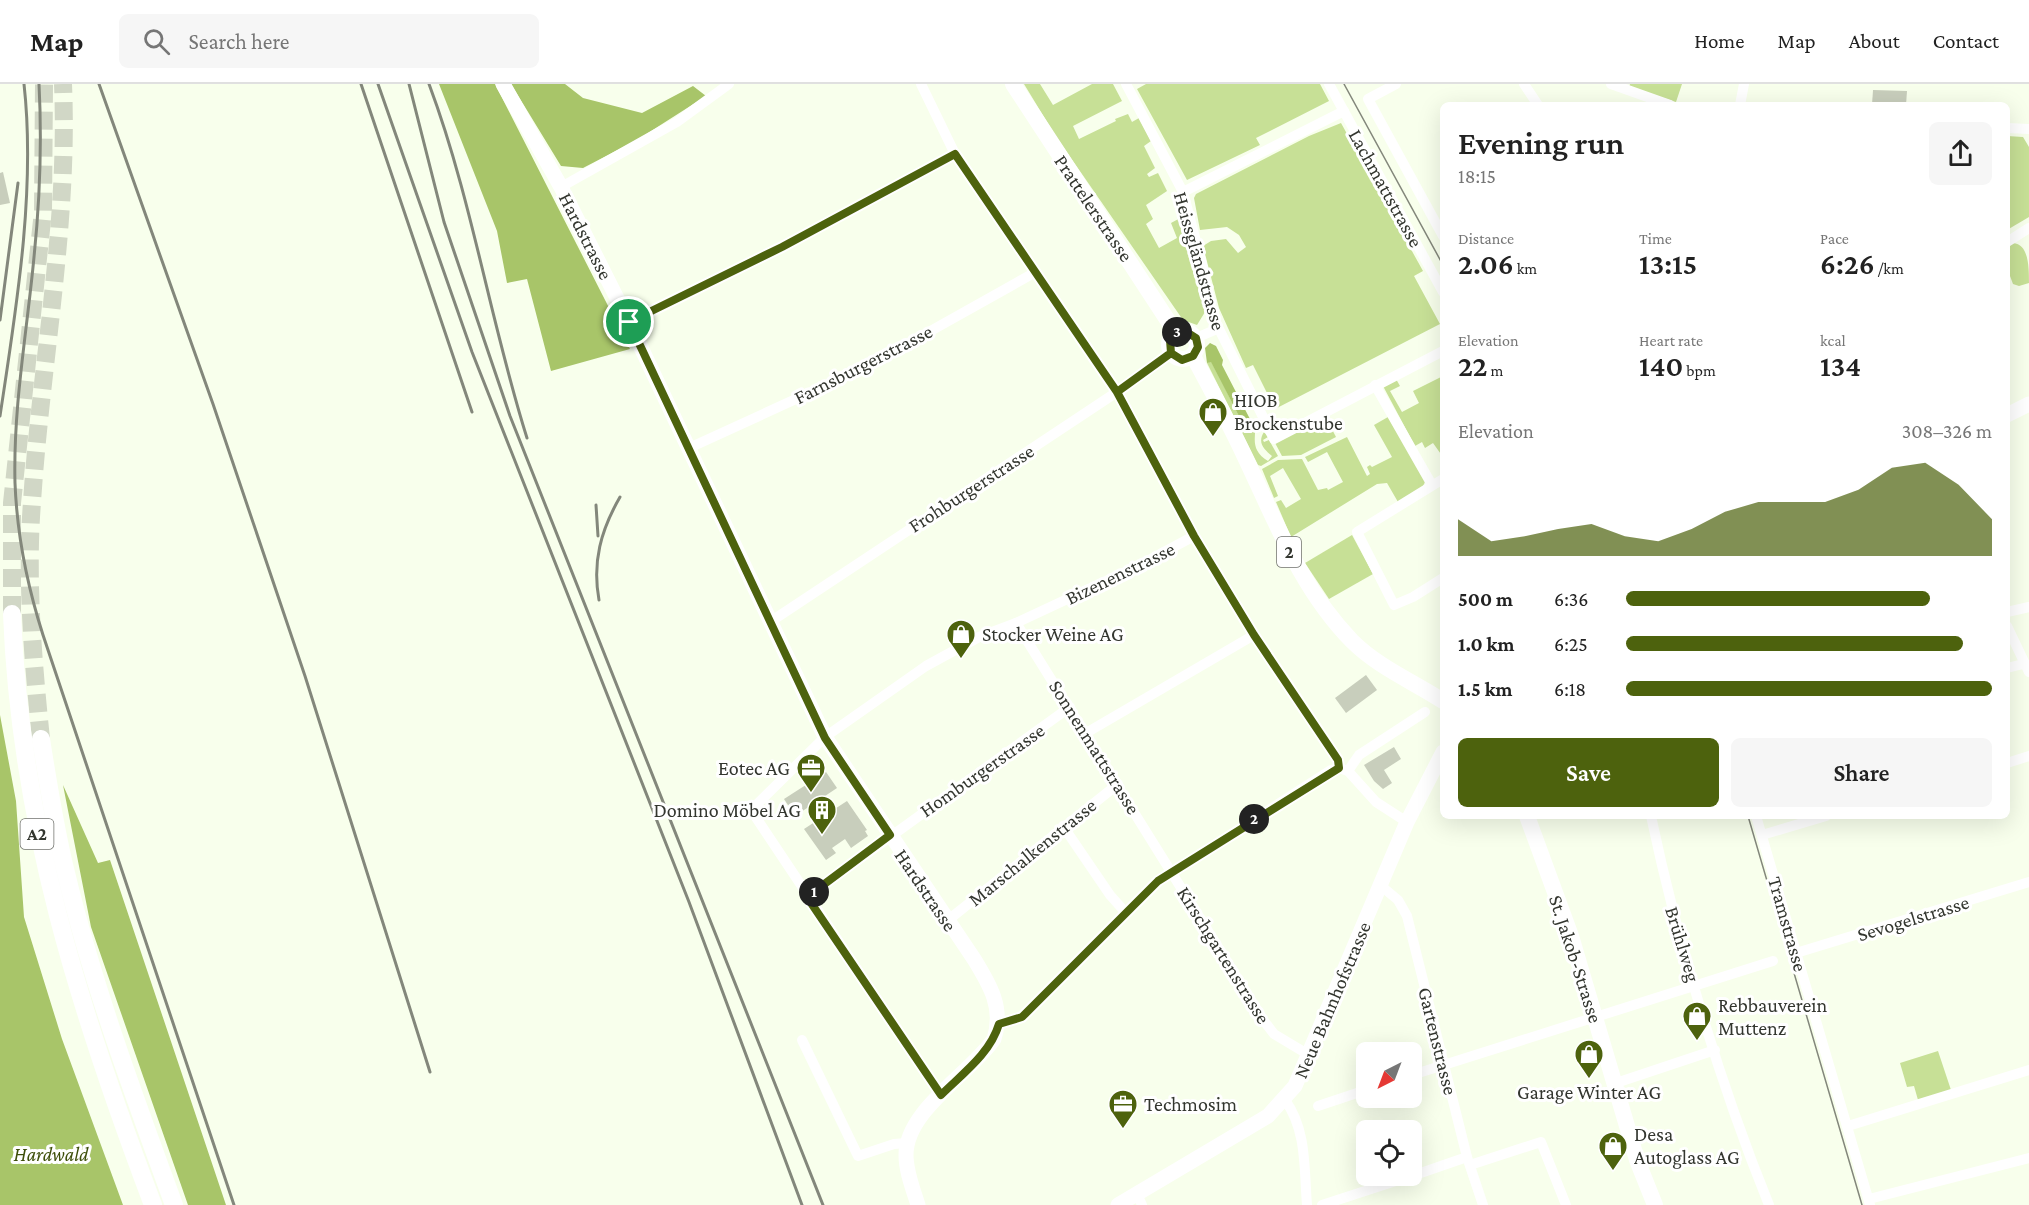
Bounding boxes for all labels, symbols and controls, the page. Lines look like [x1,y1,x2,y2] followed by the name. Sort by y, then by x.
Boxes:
[119,14,539,68] search box
[140,25,173,58] icon: search
[30,26,83,57] text: Map
[188,29,289,54] text: Search here
[1694,29,1744,53] text: Home
[1777,29,1816,53] text: Map
[1849,29,1900,53] text: About
[1933,29,1999,53] text: Contact
[1929,122,1992,185] button: share
[1458,124,1624,161] text: Evening run
[1344,125,1428,251] street label: Lachmattstrasse
[1050,151,1138,266] street label: Prattelerstrasse
[1458,165,1496,187] text: 18:15
[555,189,617,283] street label: Hardstrasse
[1169,189,1230,333] street label: Heissgländstrasse
[1458,230,1514,247] text: Distance
[1639,230,1672,247] text: Time
[1820,230,1849,247] text: Pace
[1458,247,1514,280] text: 2.06
[1639,247,1697,280] text: 13:15
[1820,247,1875,280] text: 6:26
[1514,260,1537,277] text: km
[1875,260,1904,277] text: /km
[603,296,654,347] pin
[612,305,645,338] icon: arrive
[1162,317,1192,347] pin: 3
[790,320,936,409] street label: Farnsburgerstrasse
[1173,323,1181,340] text: 3
[1458,332,1519,349] text: Elevation
[1639,332,1703,349] text: Heart rate
[1820,332,1846,349] text: kcal
[1458,349,1487,382] text: 22
[1639,349,1683,382] text: 140
[1820,349,1861,382] text: 134
[1487,362,1503,379] text: m
[1683,362,1716,379] text: bpm
[1234,389,1343,434] place label: HIOB Brockenstube
[1197,396,1229,438] shop icon: HIOB Brockenstube
[1458,420,1534,442] text: Elevation
[1902,420,1992,442] text: 308–326 m
[904,439,1039,538] street label: Frohburgerstrasse
[1062,537,1178,609] street label: Bizenenstrasse
[1277,537,1301,567] road number: 2
[1458,588,1513,610] text: 500 m
[1554,588,1588,610] text: 6:36
[945,618,977,660] shop icon: Stocker Weine AG
[982,623,1124,645] place label: Stocker Weine AG
[1458,633,1514,655] text: 1.0 km
[1554,633,1588,655] text: 6:25
[1045,676,1145,818] street label: Sonnenmattstrasse
[1458,678,1513,700] text: 1.5 km
[1554,678,1586,700] text: 6:18
[915,719,1049,822] street label: Homburgerstrasse
[1458,738,1719,807] button: Save
[1731,738,1992,807] button: Share
[795,752,827,794] office icon: Eotec AG
[718,757,790,779] place label: Eotec AG
[806,794,838,836] building icon: Domino Möbel AG
[964,794,1100,910] street label: Marschalkenstrasse
[654,799,801,821] place label: Domino Möbel AG
[1239,804,1269,834] pin: 2
[1250,810,1258,827] text: 2
[20,819,54,849] road number: A2
[890,845,962,936] street label: Hardstrasse
[1764,874,1812,974] street label: Tramstrasse
[799,877,829,907] pin: 1
[1172,882,1275,1028] street label: Kirschgartenstrasse
[811,883,817,900] text: 1
[1854,891,1972,946] street label: Sevogelstrasse
[1544,892,1607,1026] street label: St. Jakob-Strasse
[1660,904,1705,985] street label: Brühlweg
[1289,918,1375,1082] street label: Neue Bahnhofstrasse
[1414,985,1462,1097] street label: Gartenstrasse
[1718,994,1827,1039] place label: Rebbauverein Muttenz
[1681,1000,1713,1042] shop icon: Rebbauverein Muttenz
[1573,1038,1605,1080] shop icon: Garage Winter AG
[1356,1042,1422,1108] north arrow
[1356,1042,1422,1186] map controls
[1517,1081,1661,1104] place label: Garage Winter AG
[1107,1088,1139,1130] office icon: Techmosim
[1144,1093,1237,1115] place label: Techmosim
[1356,1120,1422,1186] button: locate
[1634,1123,1740,1169] place label: Desa Autoglass AG
[1597,1130,1629,1172] shop icon: Desa Autoglass AG
[14,1143,89,1165] park label: Hardwald

